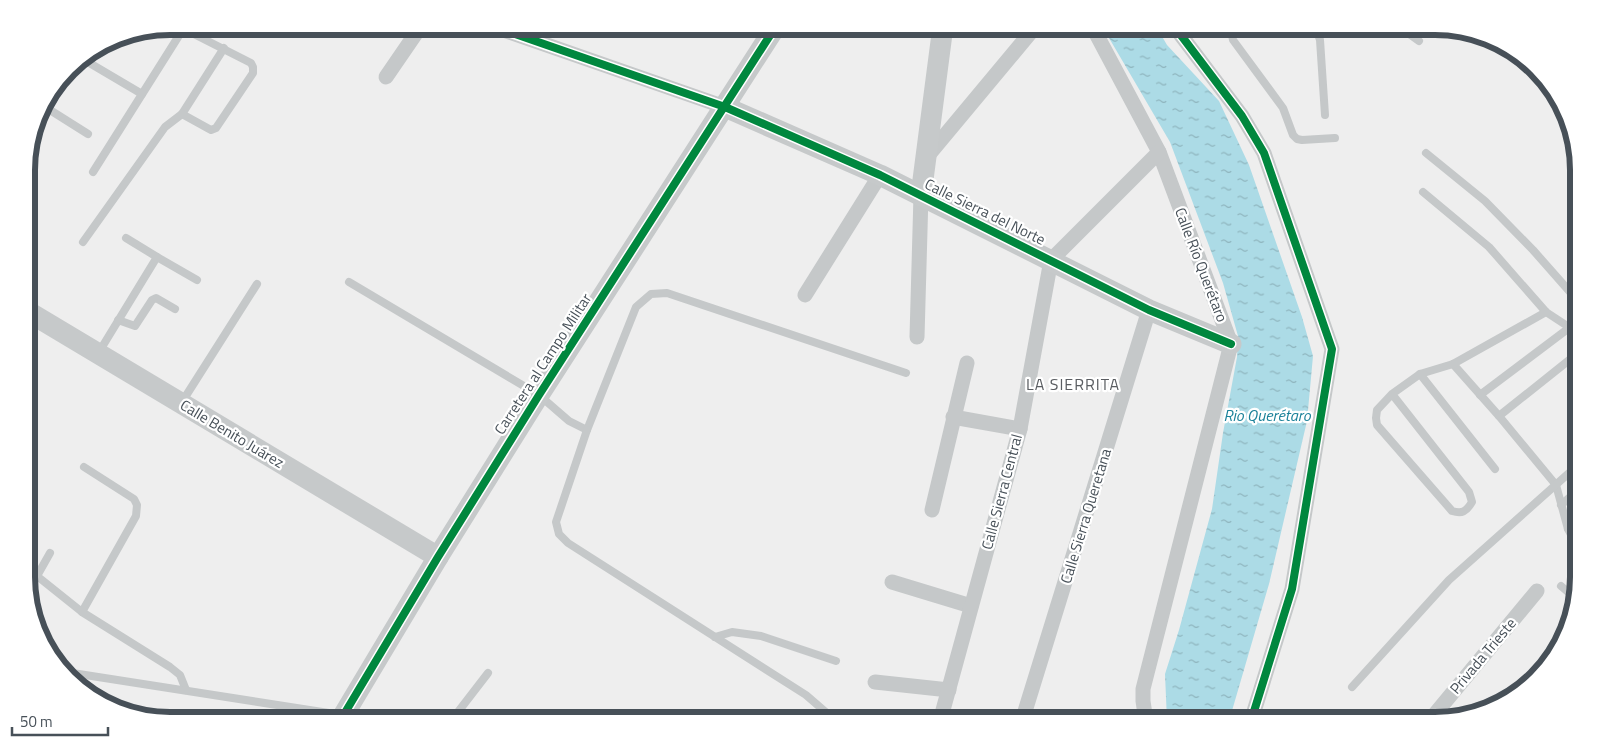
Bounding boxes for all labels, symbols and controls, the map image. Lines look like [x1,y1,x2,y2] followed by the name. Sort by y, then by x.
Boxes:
[921,172,1050,251] street label: Calle Sierra del Norte
[1169,204,1234,325] street label: Calle Río Querétaro
[488,288,597,439] street label: Carretera al Campo Militar
[1026,372,1120,396] district label: LA SIERRITA
[176,393,289,474] street label: Calle Benito Juárez
[1223,403,1312,427] water label: Rio Querétaro
[975,432,1028,552] street label: Calle Sierra Central
[1054,445,1117,586] street label: Calle Sierra Queretana
[1444,613,1521,699] street label: Privada Trieste
[12,704,109,736] scale bar
[20,710,53,733] text: 50 m

